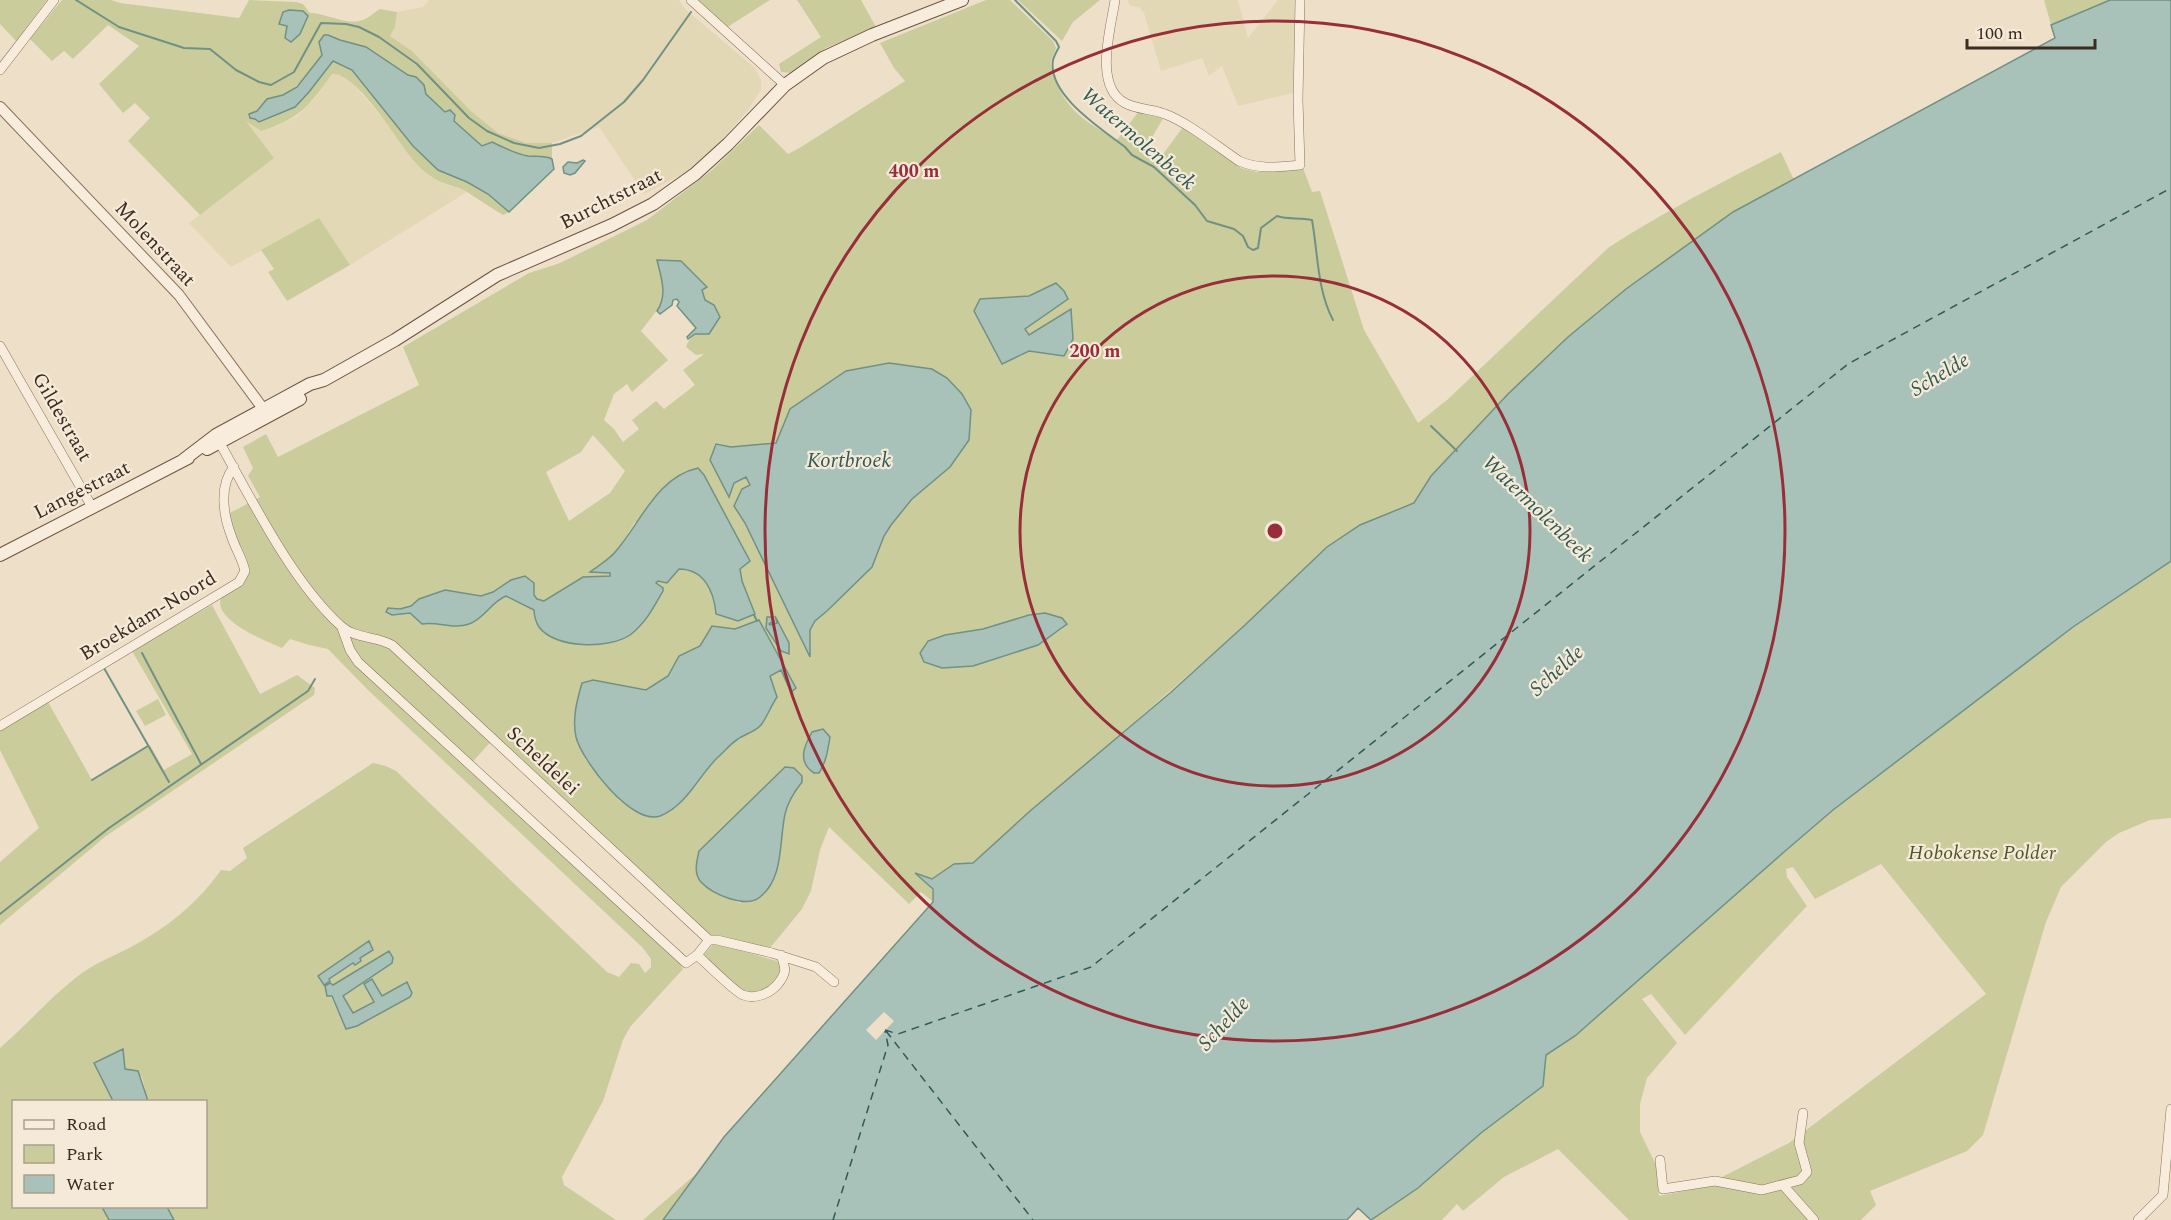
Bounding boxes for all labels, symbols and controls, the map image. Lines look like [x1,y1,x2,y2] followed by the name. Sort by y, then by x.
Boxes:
[1967,12,2094,50] scale bar
[1976,20,2023,47] text: 100 m
[1073,80,1203,198] water label: Watermolenbeek
[888,158,940,185] text: 400 m
[555,160,667,238] street label: Burchtstraat
[107,194,203,294] street label: Molenstraat
[1069,338,1121,365] text: 200 m
[1904,345,1976,405] water label: Schelde
[24,367,100,467] street label: Gildestraat
[807,445,891,477] water label: Kortbroek
[1474,448,1600,571] water label: Watermolenbeek
[28,453,136,527] street label: Langestraat
[1265,521,1285,541] centre of rings
[74,563,222,669] street label: Broekdam-Noord
[1522,638,1592,704] water label: Schelde
[500,719,586,803] street label: Scheldelei
[1908,838,2057,868] park label: Hobokense Polder
[1190,989,1258,1059] water label: Schelde
[12,1100,207,1208] legend
[66,1111,107,1138] text: Road
[66,1141,103,1168] text: Park
[66,1171,114,1198] text: Water

